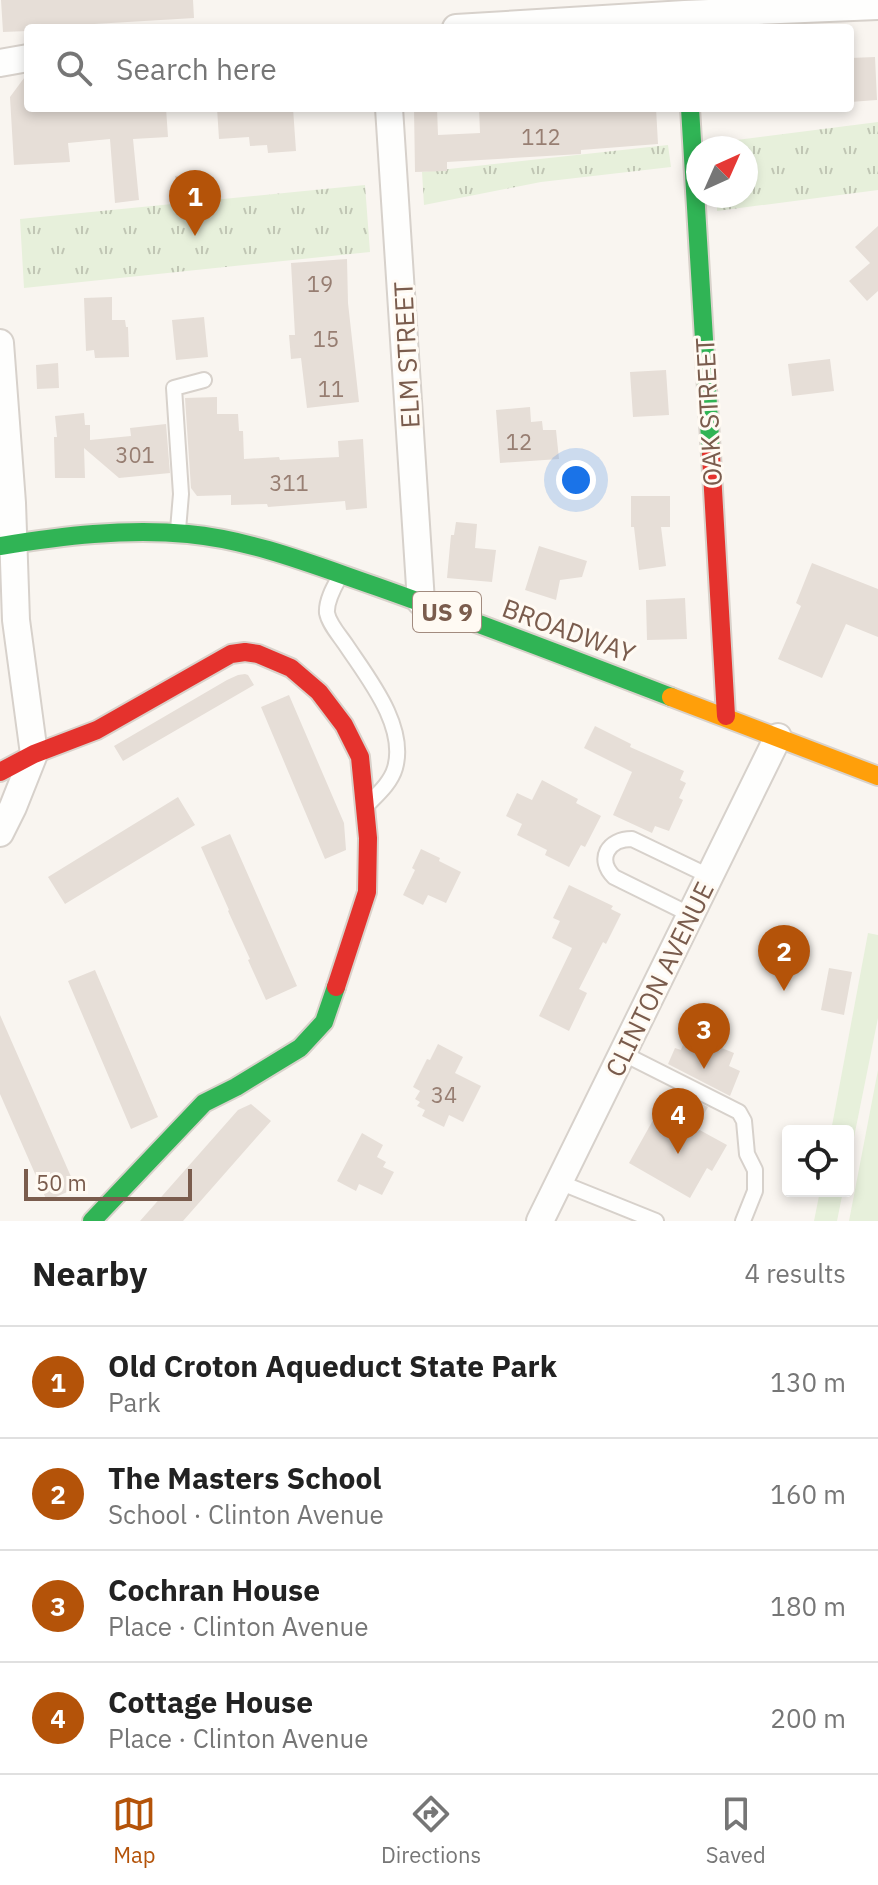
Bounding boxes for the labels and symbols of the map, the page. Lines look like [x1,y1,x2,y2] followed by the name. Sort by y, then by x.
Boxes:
[521,122,561,151] house number: 112
[686,136,758,208] north arrow
[169,170,221,236] pin: 1
[307,269,333,298] house number: 19
[385,281,427,429] street label: ELM STREET
[313,324,339,353] house number: 15
[687,337,729,487] street label: OAK STREET
[318,374,344,403] house number: 11
[506,427,532,456] house number: 12
[115,440,155,469] house number: 301
[556,460,596,500] your location
[269,468,309,497] house number: 311
[498,590,641,670] street label: BROADWAY
[413,592,481,632] road number: US 9
[597,876,721,1082] street label: CLINTON AVENUE
[758,925,810,991] pin: 2
[678,1003,730,1069] pin: 3
[431,1080,457,1109] house number: 34
[652,1088,704,1154] pin: 4
[24,1165,192,1201] scale bar

